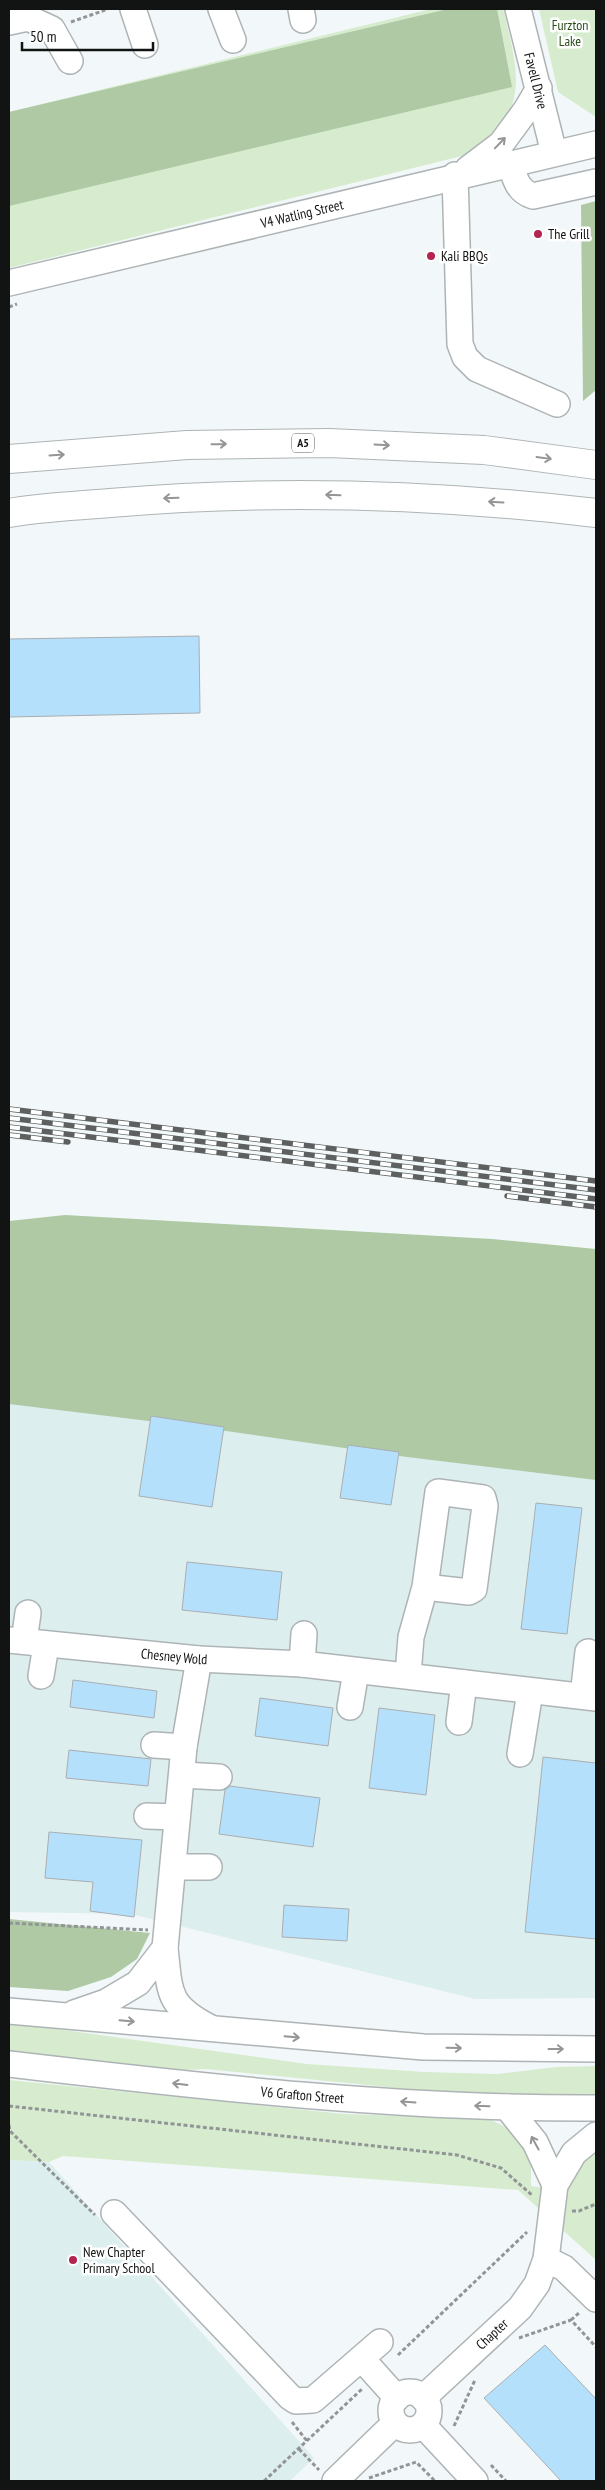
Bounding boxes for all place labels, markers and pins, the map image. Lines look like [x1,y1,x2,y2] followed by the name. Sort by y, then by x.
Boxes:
[548,225,590,243] place label: The Grill
[532,228,544,240] marker: The Grill
[441,247,488,265] place label: Kali BBQs
[425,250,437,262] marker: Kali BBQs
[83,2243,155,2277] place label: New Chapter Primary School
[67,2254,79,2266] marker: New Chapter Primary School

